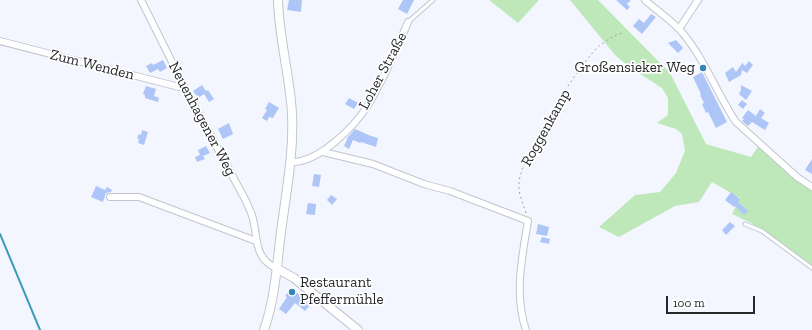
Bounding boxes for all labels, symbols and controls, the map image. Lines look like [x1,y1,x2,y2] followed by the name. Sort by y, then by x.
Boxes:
[355,29,411,113] street label: Loher Straße
[48,46,136,84] street label: Zum Wenden
[164,59,240,179] street label: Neuenhagener Weg
[575,59,695,77] place label: Großensieker Weg
[698,63,708,73] marker: Großensieker Weg
[518,86,574,170] street label: Roggenkamp
[300,274,384,309] place label: Restaurant Pfeffermühle
[287,287,297,297] marker: Restaurant Pfeffermühle
[668,288,757,314] scale bar
[673,296,705,310] text: 100 m

